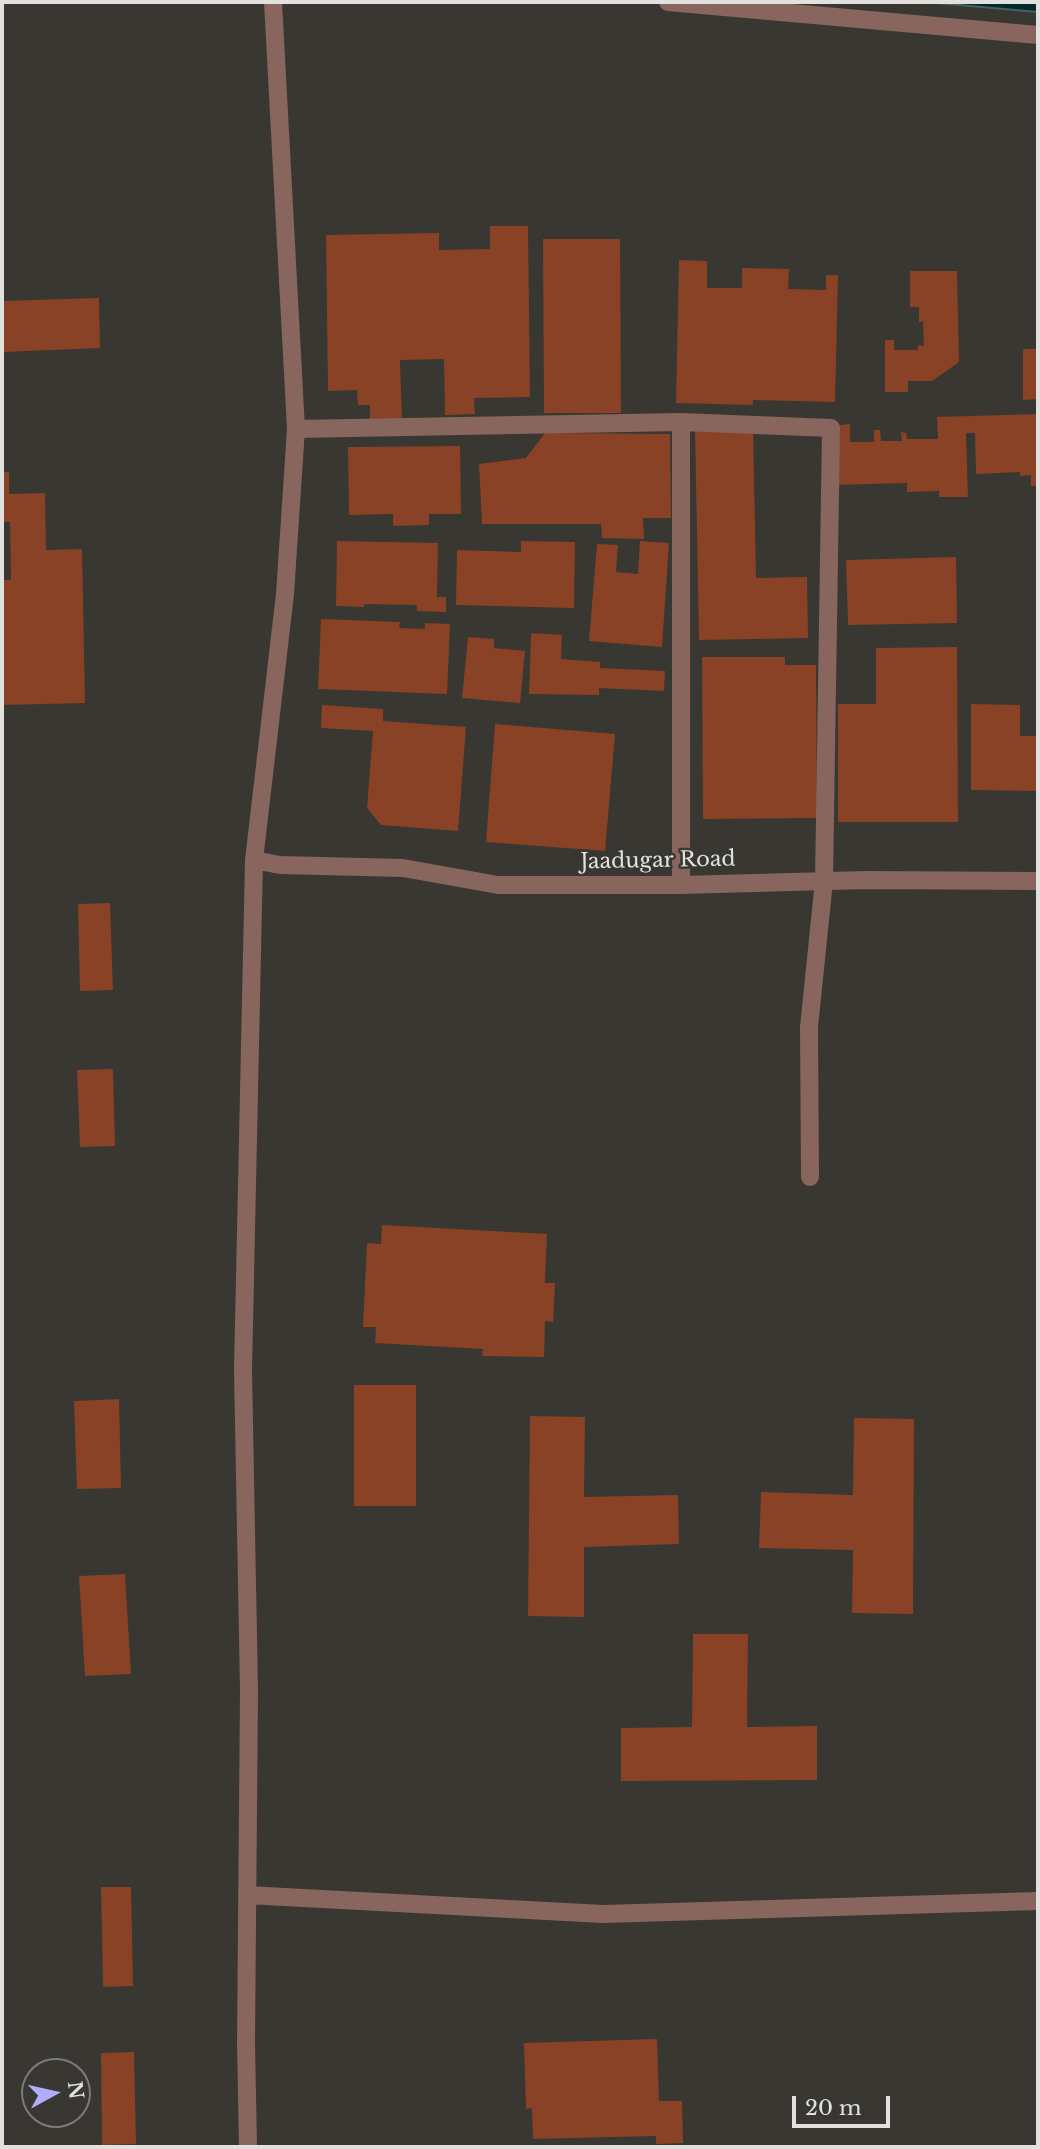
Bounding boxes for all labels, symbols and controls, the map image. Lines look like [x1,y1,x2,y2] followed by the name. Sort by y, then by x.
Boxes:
[580,847,736,875] street label: Jaadugar Road
[21,2058,91,2128] north arrow
[63,2080,88,2101] text: N
[795,2082,893,2126] scale bar
[805,2095,862,2121] text: 20 m

